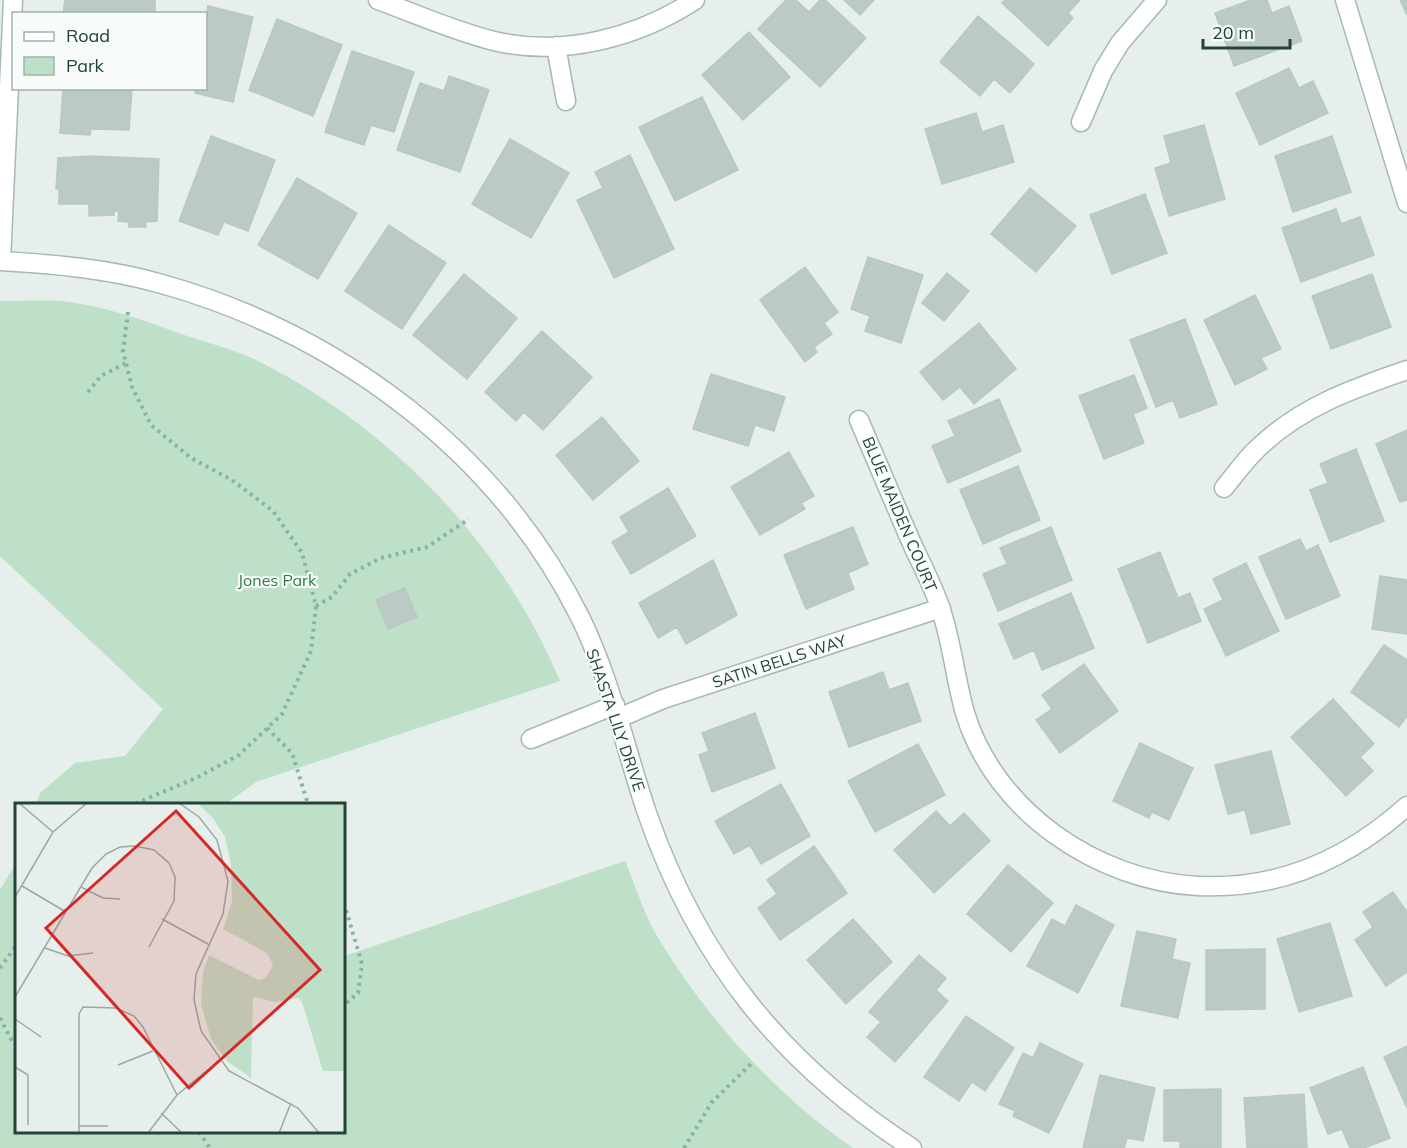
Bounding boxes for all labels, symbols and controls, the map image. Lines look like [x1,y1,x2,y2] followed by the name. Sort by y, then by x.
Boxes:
[12,12,207,90] legend
[1203,12,1290,50] scale bar
[1212,21,1254,44] text: 20 m
[66,24,110,47] text: Road
[66,54,105,77] text: Park
[858,433,942,595] street label: BLUE MAIDEN COURT
[238,570,317,590] park label: Jones Park
[710,630,849,692] street label: SATIN BELLS WAY
[582,646,650,794] street label: SHASTA LILY DRIVE
[15,803,345,1133] inset map

